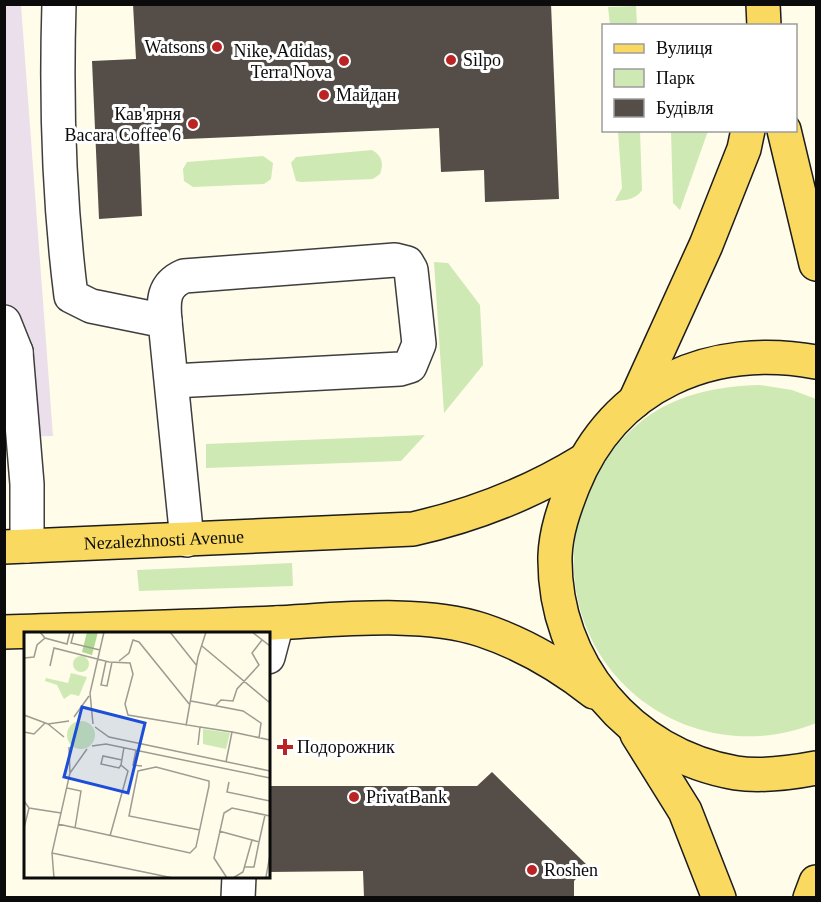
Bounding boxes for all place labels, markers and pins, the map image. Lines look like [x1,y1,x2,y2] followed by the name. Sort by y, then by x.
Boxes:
[144,37,205,57] place label: Watsons
[210,40,224,54] marker: Watsons
[234,41,332,82] place label: Nike, Adidas, Terra Nova
[463,50,501,70] place label: Silpo
[444,53,458,67] marker: Silpo
[337,54,351,68] marker: Nike, Adidas, Terra Nova
[336,85,397,105] place label: Майдан
[317,88,331,102] marker: Майдан
[64,104,181,145] place label: Кав'ярня Bacara Coffee 6
[186,117,200,131] marker: Кав'ярня Bacara Coffee 6
[297,737,395,757] place label: Подорожник
[278,740,292,754] marker: Подорожник
[366,787,447,807] place label: PrivatBank
[347,790,361,804] marker: PrivatBank
[544,860,598,880] place label: Roshen
[525,863,539,877] marker: Roshen

